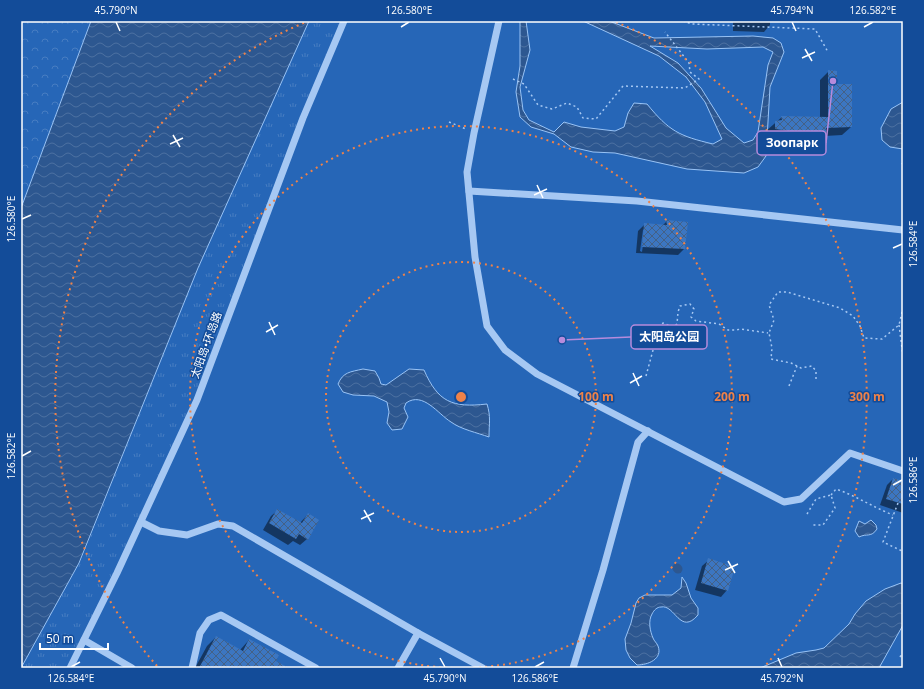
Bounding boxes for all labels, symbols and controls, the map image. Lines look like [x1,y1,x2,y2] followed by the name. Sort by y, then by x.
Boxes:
[94,3,138,17] text: 45.790°N
[386,3,432,17] text: 126.580°E
[770,3,814,17] text: 45.794°N
[850,3,896,17] text: 126.582°E
[757,131,826,155] callout: Зоопарк
[766,134,819,151] text: Зоопарк
[4,196,18,242] text: 126.580°E
[906,221,920,267] text: 126.584°E
[186,309,225,380] street label: 太阳岛•环岛路
[631,325,707,349] callout: 太阳岛公园
[639,328,699,345] text: 太阳岛公园
[578,388,614,405] text: 100 m
[714,388,750,405] text: 200 m
[849,388,885,405] text: 300 m
[454,390,468,404] centre of rings
[4,433,18,479] text: 126.582°E
[906,457,920,503] text: 126.586°E
[40,625,108,651] scale bar
[46,630,74,647] text: 50 m
[48,671,94,685] text: 126.584°E
[423,671,467,685] text: 45.790°N
[512,671,558,685] text: 126.586°E
[760,671,804,685] text: 45.792°N

